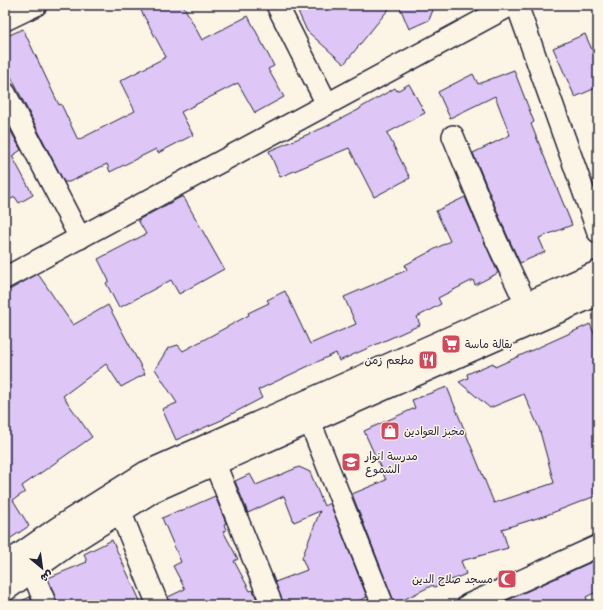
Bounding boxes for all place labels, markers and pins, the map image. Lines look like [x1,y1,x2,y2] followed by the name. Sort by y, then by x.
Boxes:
[440,333,462,355] supermarket icon: بقالة ماسة
[465,337,513,352] place label: بقالة ماسة
[417,349,439,371] restaurant icon: مطعم زمن
[365,353,414,369] place label: مطعم زمن
[379,420,401,442] shop icon: مخبز العوادين
[404,424,465,439] place label: مخبز العوادين
[364,449,418,478] place label: مدرسة انوار الشموع
[340,451,362,473] school or university icon: مدرسة انوار الشموع
[496,568,518,590] mosque icon: مسجد صلاح الدين
[412,572,493,587] place label: مسجد صلاح الدين

